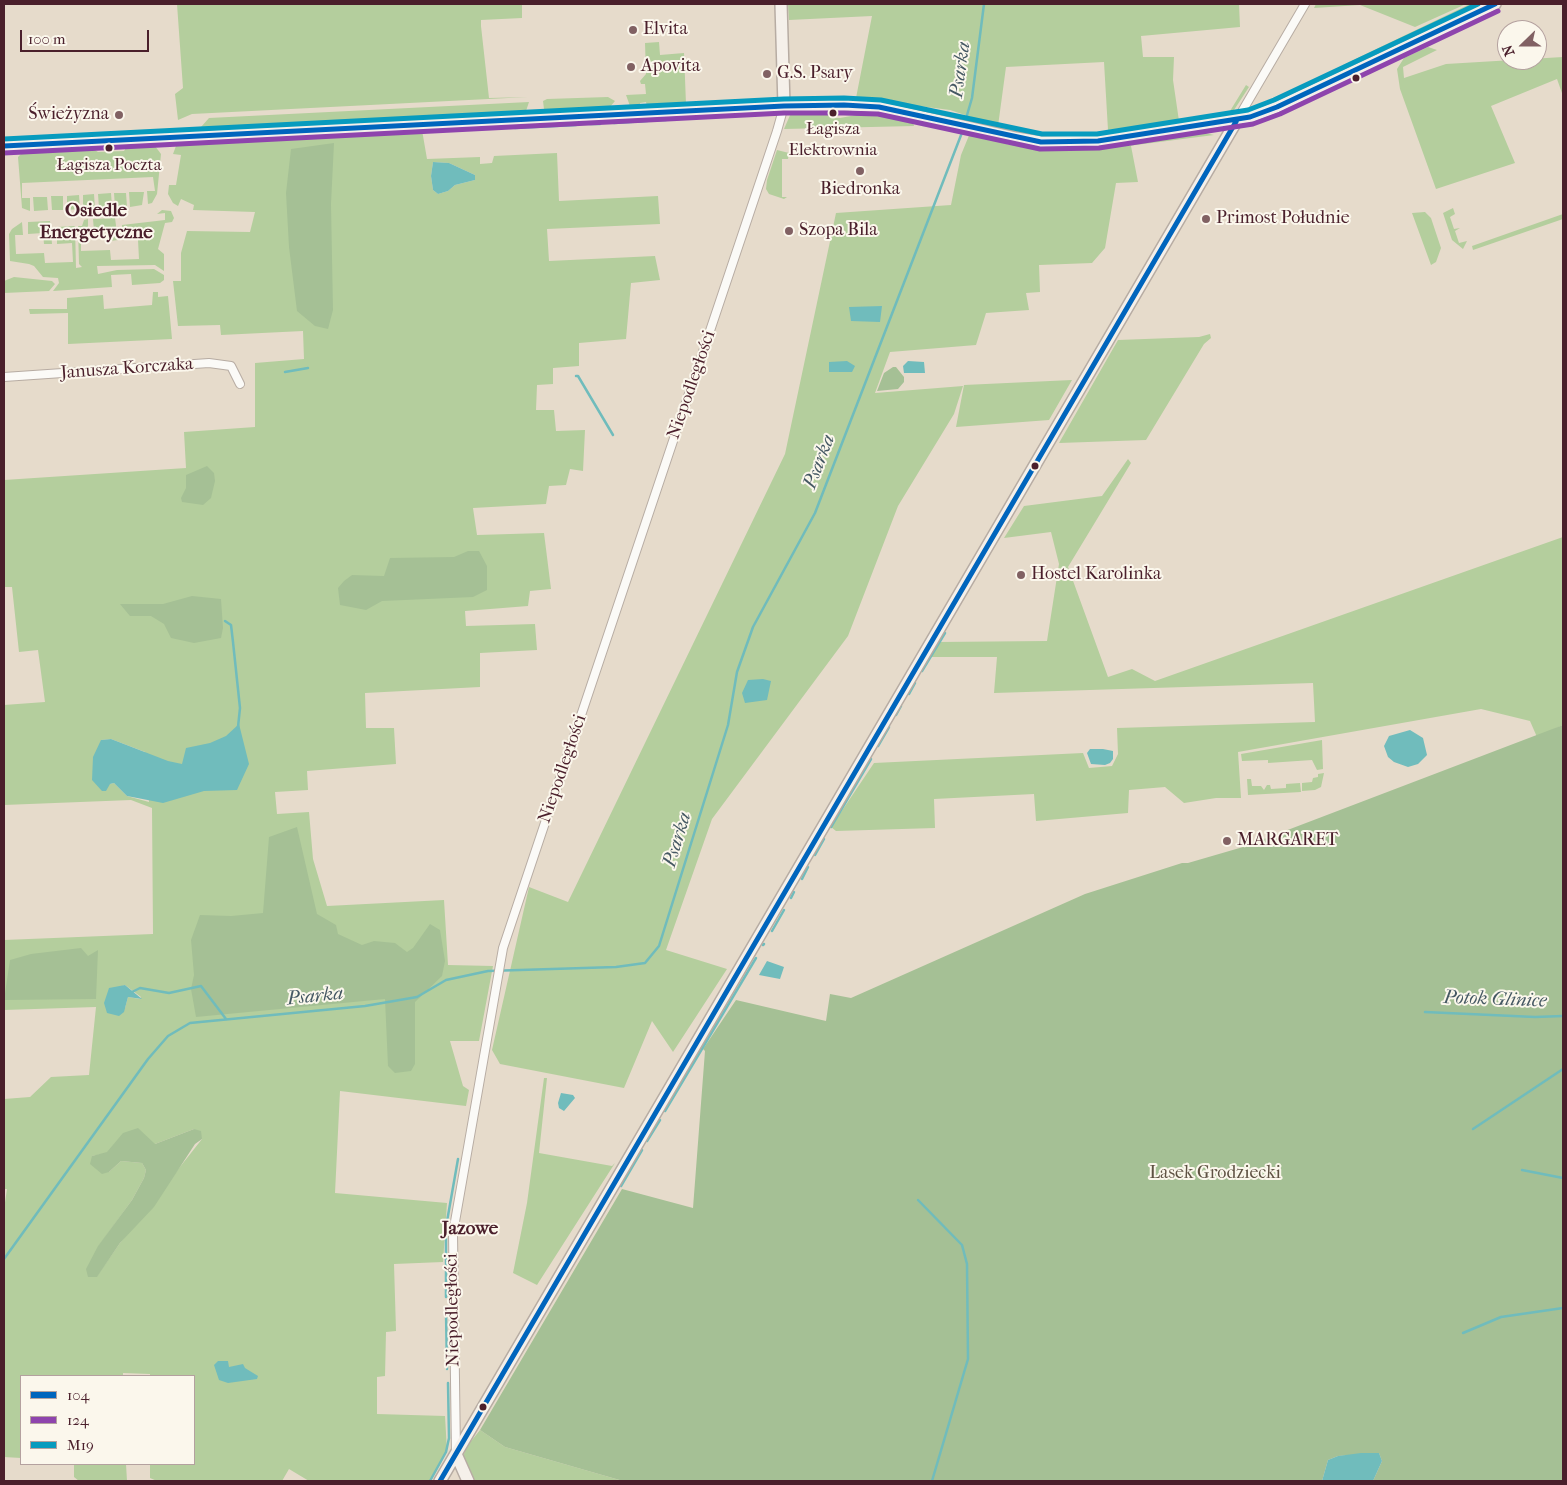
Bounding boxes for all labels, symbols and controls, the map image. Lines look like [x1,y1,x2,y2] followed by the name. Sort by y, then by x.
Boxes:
[643,19,688,41] place label: Elvita
[22,20,151,52] scale bar
[1497,20,1547,70] north arrow
[627,24,639,36] marker: Elvita
[28,30,66,48] text: 100 m
[946,40,976,100] water label: Psarka
[1499,42,1518,59] text: N
[641,56,700,78] place label: Apovita
[625,61,637,73] marker: Apovita
[777,63,853,85] place label: G.S. Psary
[761,68,773,80] marker: G.S. Psary
[1351,73,1361,83] unlabelled marker
[28,104,109,126] place label: Świeżyzna
[828,108,838,118] marker: Łagisza Elektrownia
[113,109,125,121] marker: Świeżyzna
[789,120,877,160] place label: Łagisza Elektrownia
[104,143,114,153] marker: Łagisza Poczta
[56,156,162,176] place label: Łagisza Poczta
[854,165,866,177] marker: Biedronka
[820,179,900,201] place label: Biedronka
[39,200,153,244] district label: Osiedle Energetyczne
[1216,208,1350,230] place label: Primost Południe
[1200,213,1212,225] marker: Primost Południe
[799,220,878,242] place label: Szopa Bila
[783,225,795,237] marker: Szopa Bila
[663,328,721,442] street label: Niepodległości
[60,354,194,384] street label: Janusza Korczaka
[799,432,841,492] water label: Psarka
[1030,461,1040,471] unlabelled marker
[1031,564,1161,586] place label: Hostel Karolinka
[1015,569,1027,581] marker: Hostel Karolinka
[534,712,592,826] street label: Niepodległości
[659,810,697,870] water label: Psarka
[1237,830,1338,852] place label: MARGARET
[1221,835,1233,847] marker: MARGARET
[286,983,344,1011] water label: Psarka
[1443,987,1547,1013] water label: Potok Glinice
[1149,1163,1281,1185] park label: Lasek Grodziecki
[442,1218,498,1240] district label: Jazowe
[441,1253,465,1367] street label: Niepodległości
[20,1375,195,1465] legend
[67,1386,89,1404] text: 104
[478,1402,488,1412] unlabelled marker
[67,1411,89,1429] text: 124
[67,1436,94,1454] text: M19

